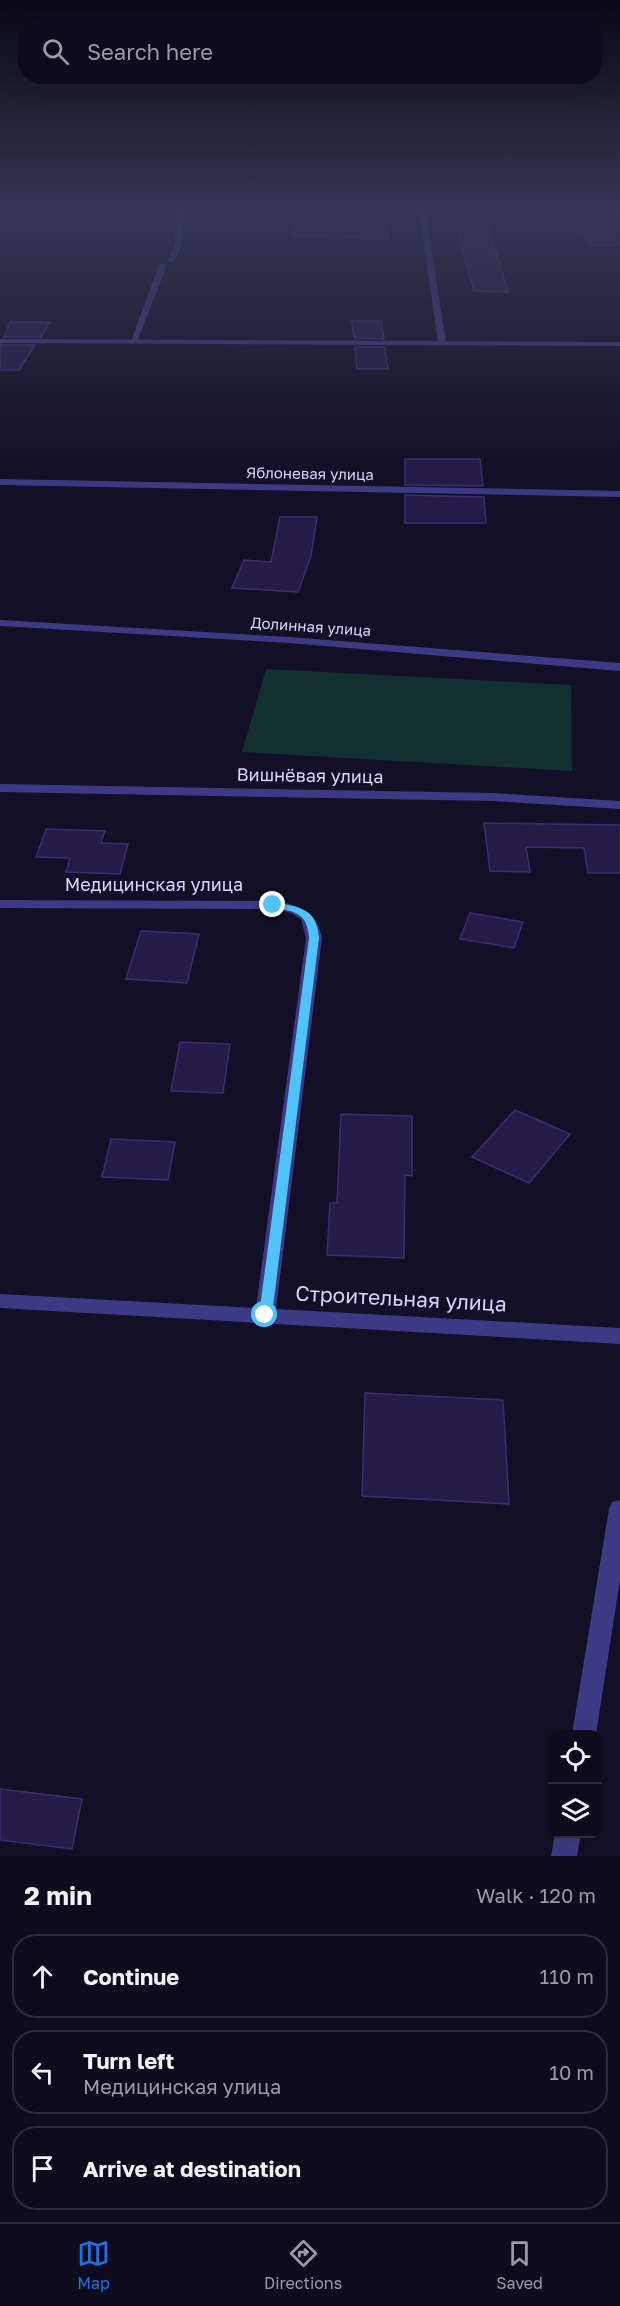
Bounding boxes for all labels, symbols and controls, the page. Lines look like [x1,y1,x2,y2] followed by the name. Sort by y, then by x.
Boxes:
[18,18,602,84] search box
[39,35,72,68] icon: search
[87,38,213,65] text: Search here
[246,463,374,483] street label: Яблоневая улица
[250,613,372,639] street label: Долинная улица
[236,763,384,787] street label: Вишнёвая улица
[65,873,243,895] street label: Медицинская улица
[259,891,285,917] route end
[295,1279,507,1317] street label: Строительная улица
[251,1301,277,1327] route start
[548,1730,602,1838] map controls
[548,1730,602,1784] button: locate
[548,1784,602,1838] button: layers
[24,1880,92,1911] text: 2 min
[476,1883,596,1907] text: Walk · 120 m
[26,1960,59,1993] icon: ahead
[83,1963,179,1990] text: Continue
[540,1964,594,1988] text: 110 m
[83,2047,174,2074] text: Turn left
[26,2056,59,2089] icon: left
[549,2060,594,2084] text: 10 m
[83,2074,281,2098] text: Медицинская улица
[26,2152,59,2185] icon: arrive
[83,2155,301,2182] text: Arrive at destination
[77,2237,110,2293] tab: Map
[264,2237,342,2293] tab: Directions
[496,2237,543,2293] tab: Saved

